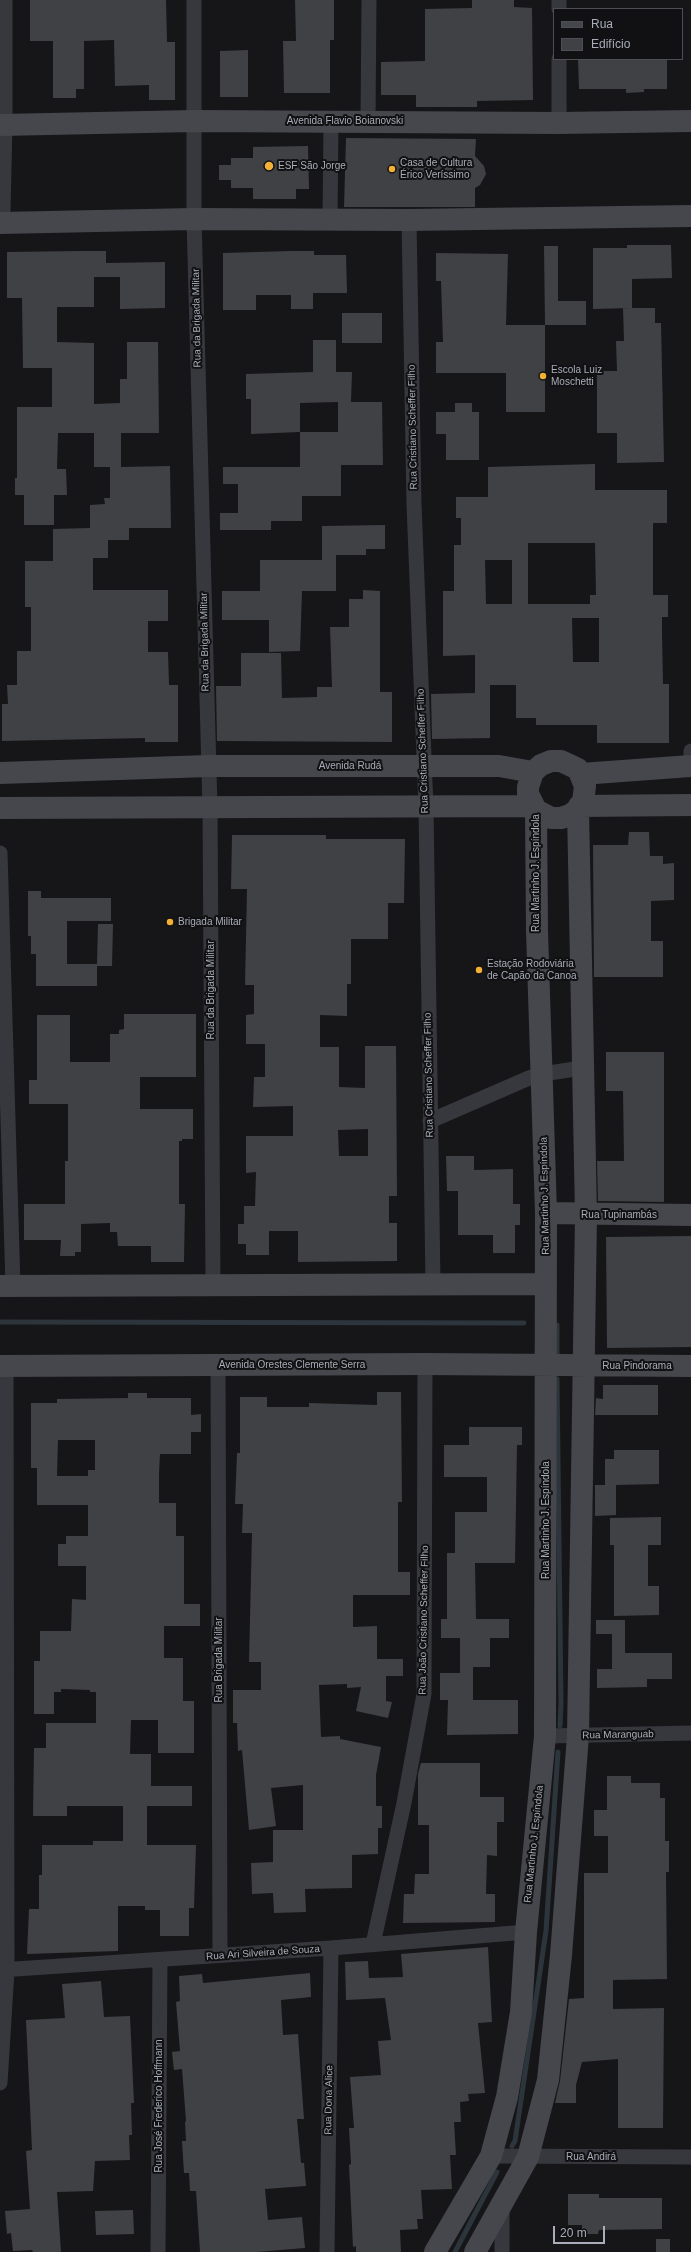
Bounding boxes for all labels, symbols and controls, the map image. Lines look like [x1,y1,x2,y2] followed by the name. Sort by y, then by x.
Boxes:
[553,8,683,60] legend
[591,17,613,31] text: Rua
[591,37,630,51] text: Edifício
[287,115,403,127] street label: Avenida Flavio Boianovski
[400,157,472,180] place label: Casa de Cultura Érico Veríssimo
[263,160,275,172] marker: ESF São Jorge
[278,160,346,172] place label: ESF São Jorge
[387,164,397,174] marker: Casa de Cultura Érico Veríssimo
[190,268,204,368] street label: Rua da Brigada Militar
[406,364,420,490] street label: Rua Cristiano Scheffer Filho
[551,364,602,388] place label: Escola Luiz Moschetti
[538,371,548,381] marker: Escola Luiz Moschetti
[198,592,212,692] street label: Rua da Brigada Militar
[415,688,431,814] street label: Rua Cristiano Scheffer Filho
[319,760,381,772] street label: Avenida Rudá
[530,814,542,932] street label: Rua Martinho J. Espíndola
[178,916,242,928] place label: Brigada Militar
[165,917,175,927] marker: Brigada Militar
[205,941,217,1039] street label: Rua da Brigada Militar
[487,958,577,982] place label: Estação Rodoviária de Capão da Canoa
[474,965,484,975] marker: Estação Rodoviária de Capão da Canoa
[422,1012,436,1138] street label: Rua Cristiano Scheffer Filho
[538,1137,552,1255] street label: Rua Martinho J. Espíndola
[581,1209,657,1221] street label: Rua Tupinambás
[219,1359,365,1371] street label: Avenida Orestes Clemente Serra
[602,1360,672,1372] street label: Rua Pindorama
[540,1461,552,1579] street label: Rua Martinho J. Espíndola
[417,1545,431,1695] street label: Rua João Cristiano Scheffer Filho
[213,1617,225,1703] street label: Rua Brigada Militar
[582,1728,654,1742] street label: Rua Maranguab
[522,1785,546,1903] street label: Rua Martinho J. Espíndola
[206,1943,320,1963] street label: Rua Ari Silveira de Souza
[153,2039,165,2173] street label: Rua José Frederico Hoffmann
[322,2065,336,2135] street label: Rua Dona Alice
[566,2151,616,2163] street label: Rua Andirá
[555,2218,607,2244] scale bar
[560,2226,587,2240] text: 20 m

